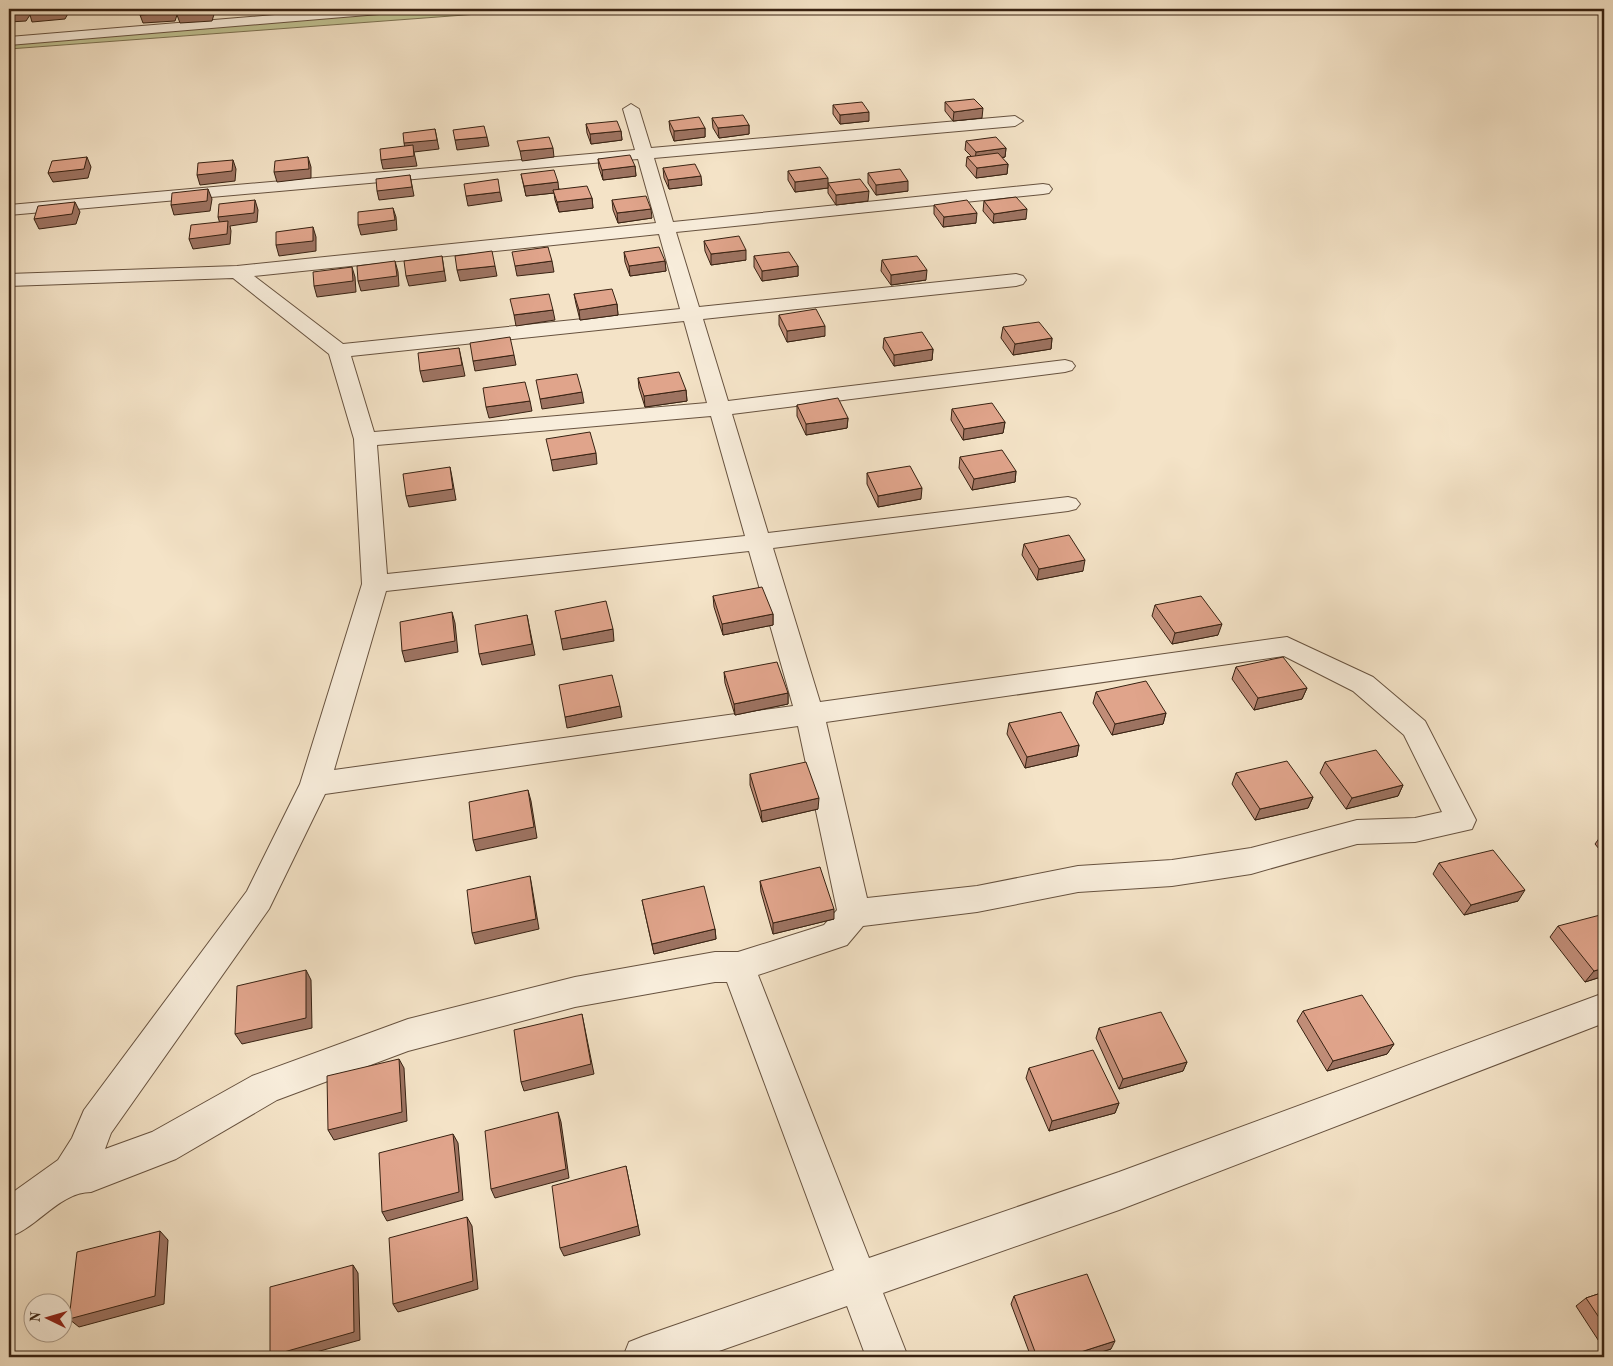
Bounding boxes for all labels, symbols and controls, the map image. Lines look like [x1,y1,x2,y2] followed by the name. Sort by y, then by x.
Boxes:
[22,1294,72,1344] north arrow
[29,1311,44,1323] text: N

